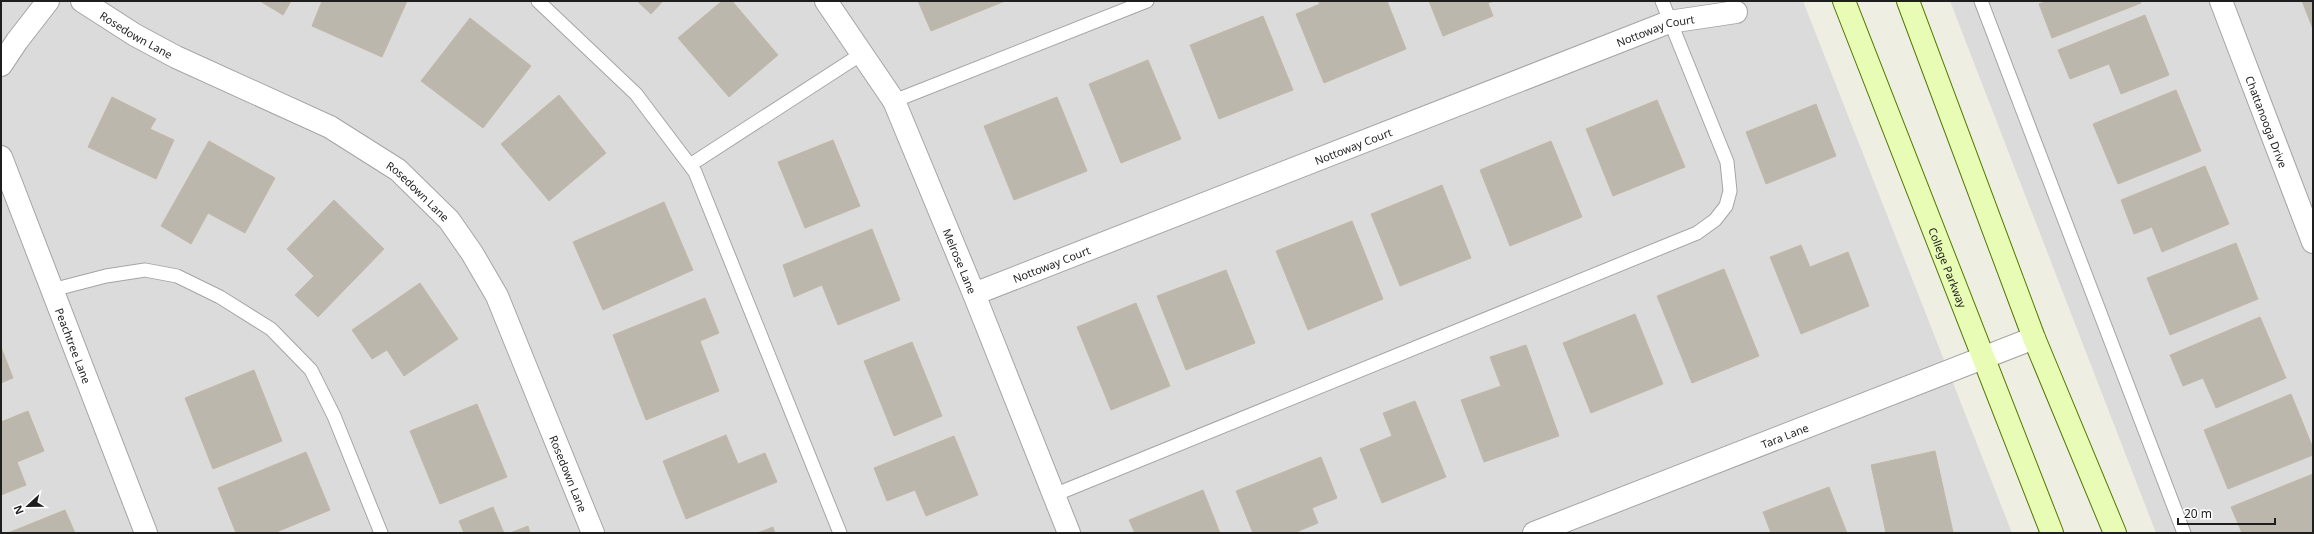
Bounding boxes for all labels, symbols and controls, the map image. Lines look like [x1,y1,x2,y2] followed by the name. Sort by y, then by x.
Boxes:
[98,7,175,61] street label: Rosedown Lane
[1614,11,1695,49] street label: Nottoway Court
[2243,73,2291,170] street label: Chattanooga Drive
[1312,124,1394,168] street label: Nottoway Court
[384,157,453,224] street label: Rosedown Lane
[1926,225,1971,310] street label: College Parkway
[940,226,980,296] street label: Melrose Lane
[1011,242,1092,286] street label: Nottoway Court
[52,306,95,385] street label: Peachtree Lane
[1759,419,1811,451] street label: Tara Lane
[547,433,591,514] street label: Rosedown Lane
[8,486,48,526] north arrow
[2178,500,2275,526] scale bar
[10,503,27,517] text: N
[2184,505,2212,522] text: 20 m

